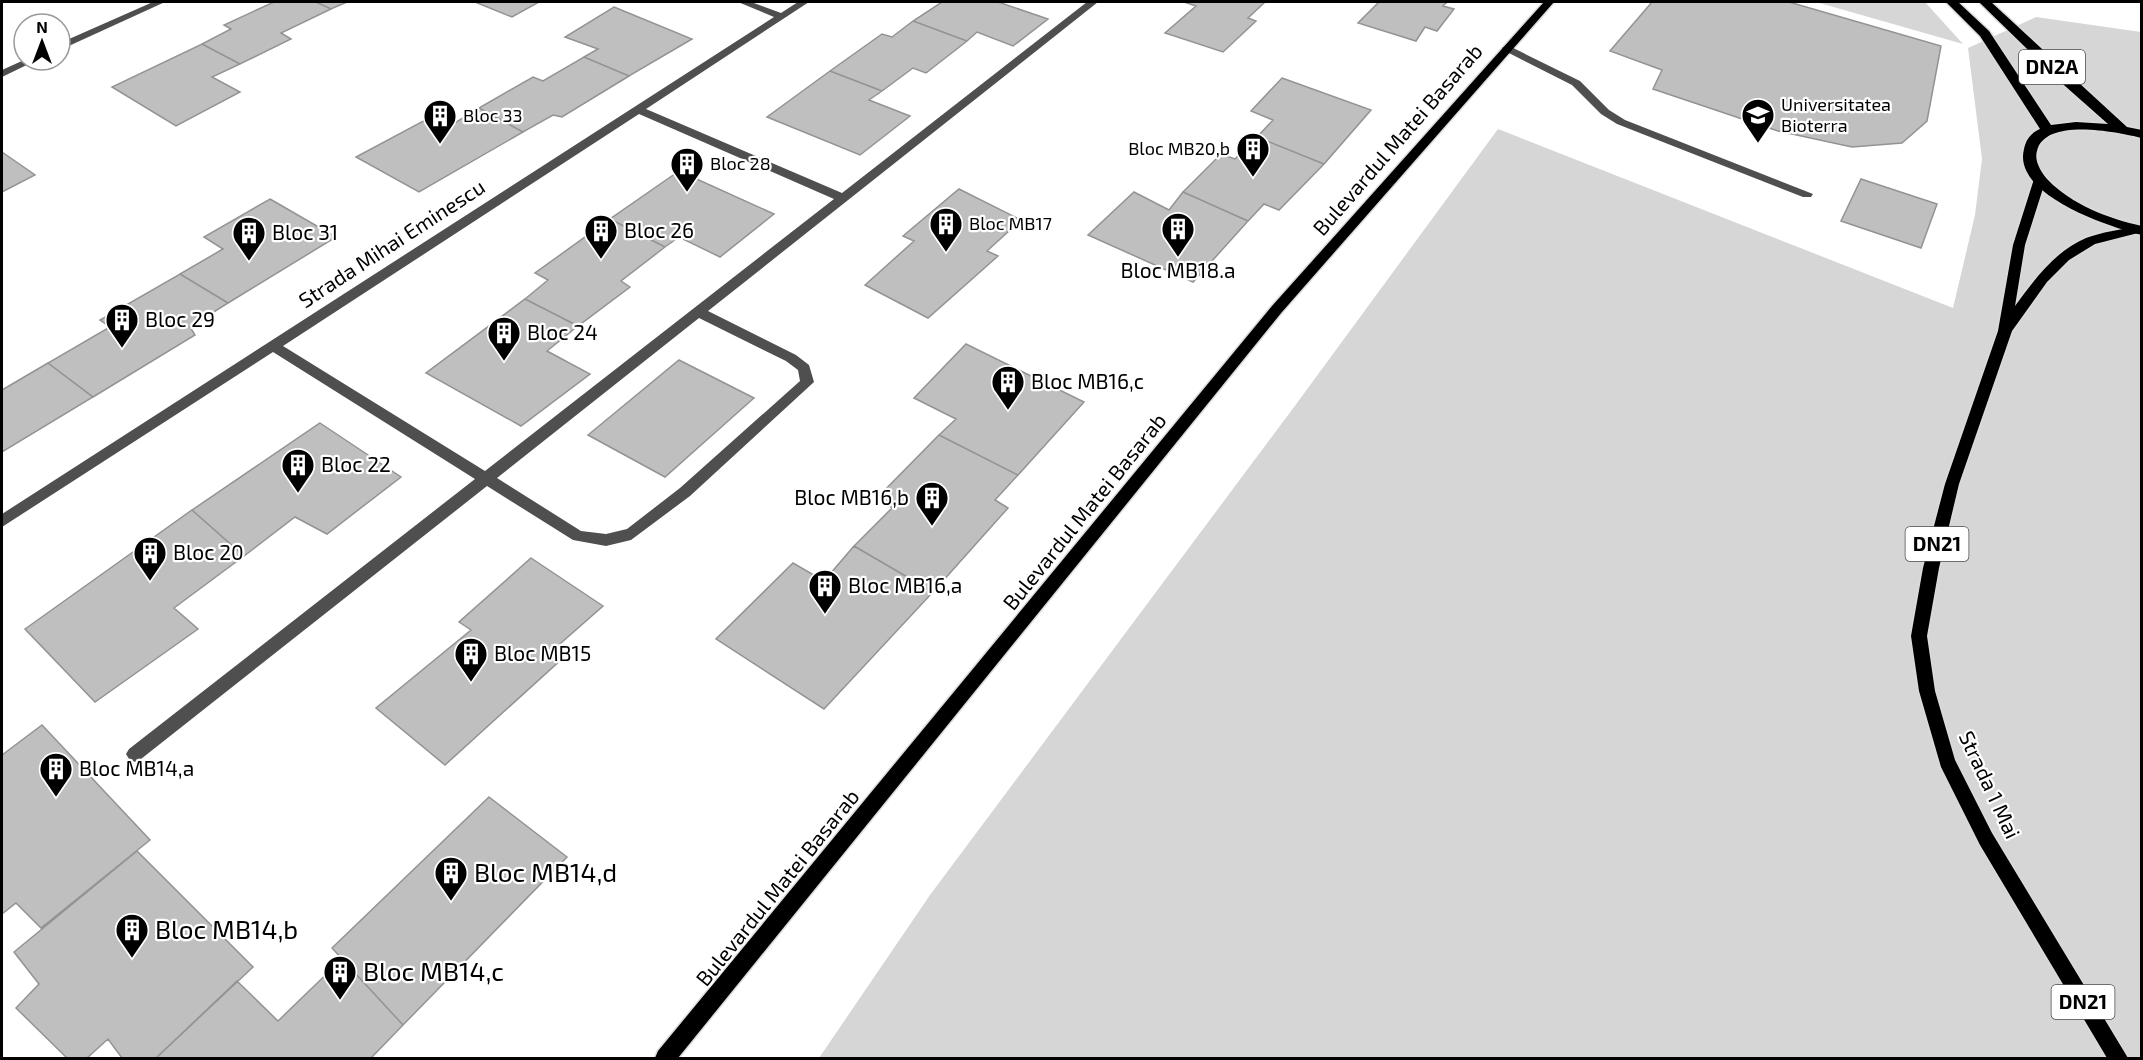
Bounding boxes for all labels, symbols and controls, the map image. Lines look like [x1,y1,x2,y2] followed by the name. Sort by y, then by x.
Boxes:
[12,12,72,72] north arrow
[36,17,48,36] text: N
[1307,38,1487,240] street label: Bulevardul Matei Basarab
[2019,50,2085,84] road number: DN2A
[1781,93,1891,136] place label: Universitatea Bioterra
[1740,97,1776,144] school or university icon: Universitatea Bioterra
[422,98,458,145] building icon: Bloc 33
[463,104,523,126] place label: Bloc 33
[1235,131,1271,178] building icon: Bloc MB20,b
[1128,137,1230,159] place label: Bloc MB20,b
[669,146,705,193] building icon: Bloc 28
[710,152,771,174] place label: Bloc 28
[293,173,489,312] street label: Strada Mihai Eminescu
[928,206,964,253] building icon: Bloc MB17
[1160,211,1196,258] building icon: Bloc MB18.a
[969,212,1052,234] place label: Bloc MB17
[583,213,619,260] building icon: Bloc 26
[231,215,267,262] building icon: Bloc 31
[624,217,694,242] place label: Bloc 26
[272,219,338,244] place label: Bloc 31
[1120,257,1236,282] place label: Bloc MB18.a
[104,302,140,349] building icon: Bloc 29
[145,306,215,331] place label: Bloc 29
[486,315,522,362] building icon: Bloc 24
[527,319,598,344] place label: Bloc 24
[990,364,1026,411] building icon: Bloc MB16,c
[1031,368,1144,393] place label: Bloc MB16,c
[997,408,1171,614] street label: Bulevardul Matei Basarab
[280,447,316,494] building icon: Bloc 22
[321,451,391,476] place label: Bloc 22
[914,480,950,527] building icon: Bloc MB16,b
[794,484,909,509] place label: Bloc MB16,b
[1906,527,1968,561] road number: DN21
[132,535,168,582] building icon: Bloc 20
[173,539,244,564] place label: Bloc 20
[807,568,843,615] building icon: Bloc MB16,a
[848,572,962,597] place label: Bloc MB16,a
[453,636,489,683] building icon: Bloc MB15
[494,640,591,665] place label: Bloc MB15
[1955,726,2026,842] street label: Strada 1 Mai
[38,751,74,798] building icon: Bloc MB14,a
[79,755,194,780] place label: Bloc MB14,a
[690,784,864,990] street label: Bulevardul Matei Basarab
[433,855,469,902] building icon: Bloc MB14,d
[474,856,617,887] place label: Bloc MB14,d
[114,912,150,959] building icon: Bloc MB14,b
[155,913,298,944] place label: Bloc MB14,b
[322,954,358,1001] building icon: Bloc MB14,c
[363,955,504,986] place label: Bloc MB14,c
[2052,985,2114,1019] road number: DN21

